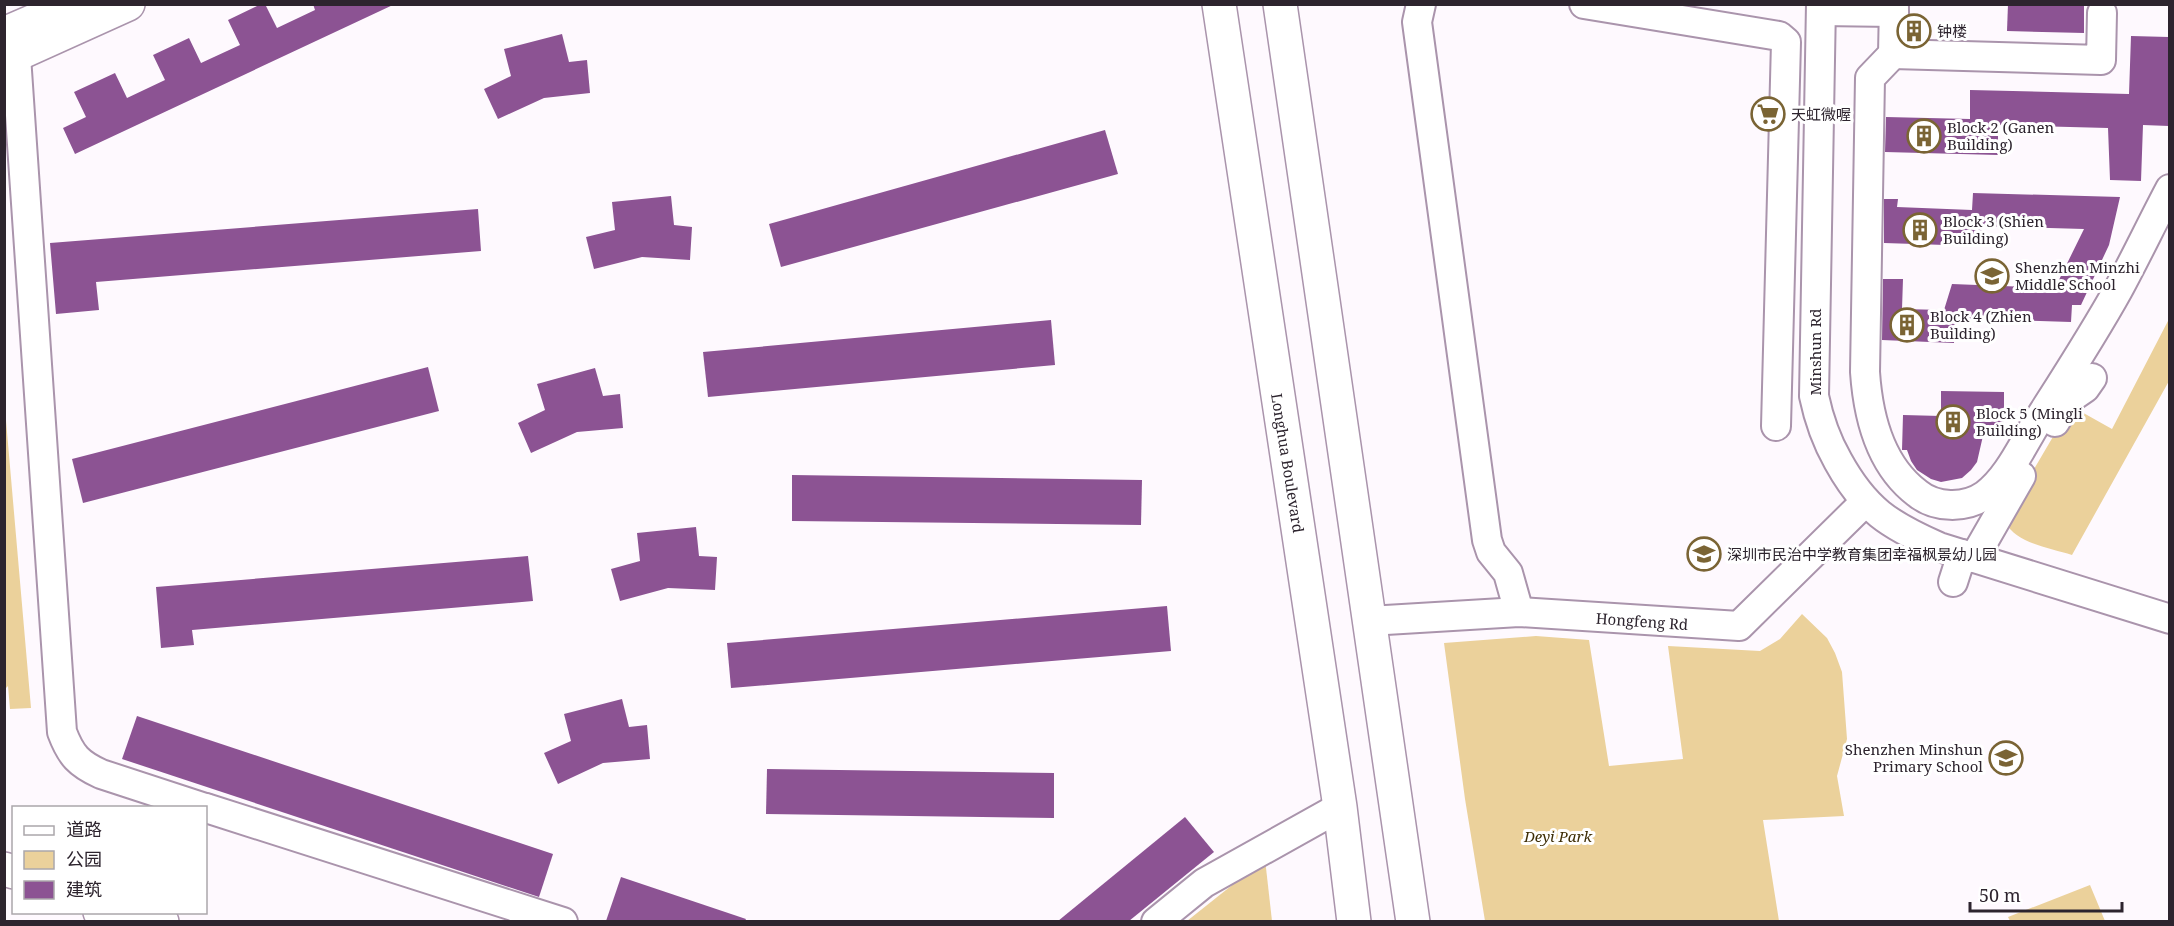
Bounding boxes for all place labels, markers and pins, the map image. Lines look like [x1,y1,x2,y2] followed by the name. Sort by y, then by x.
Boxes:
[1896,13,1932,49] building icon: 钟楼
[1937,21,1967,41] place label: 钟楼
[1750,96,1786,132] supermarket icon: 天虹微喔
[1791,104,1851,124] place label: 天虹微喔
[1947,117,2055,154] place label: Block 2 (Ganen Building)
[1906,118,1942,154] building icon: Block 2 (Ganen Building)
[1943,211,2044,248] place label: Block 3 (Shien Building)
[1902,212,1938,248] building icon: Block 3 (Shien Building)
[2015,257,2140,294] place label: Shenzhen Minzhi Middle School
[1974,258,2010,294] school or university icon: Shenzhen Minzhi Middle School
[1930,306,2032,343] place label: Block 4 (Zhien Building)
[1889,307,1925,343] building icon: Block 4 (Zhien Building)
[1976,403,2083,440] place label: Block 5 (Mingli Building)
[1935,404,1971,440] building icon: Block 5 (Mingli Building)
[1686,536,1722,572] school or university icon: 深圳市民治中学教育集团幸福枫景幼儿园
[1727,544,1997,564] place label: 深圳市民治中学教育集团幸福枫景幼儿园
[1845,739,1983,776] place label: Shenzhen Minshun Primary School
[1988,740,2024,776] school or university icon: Shenzhen Minshun Primary School

